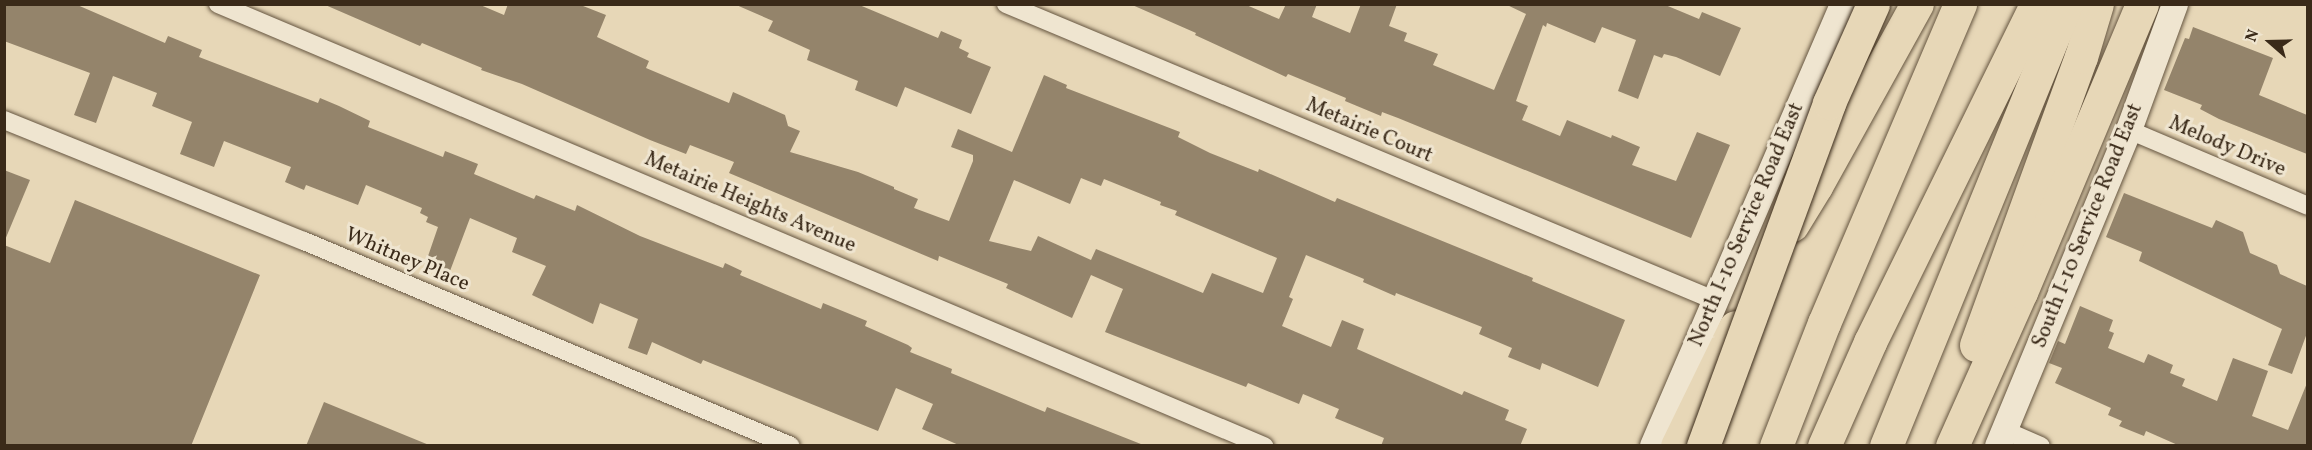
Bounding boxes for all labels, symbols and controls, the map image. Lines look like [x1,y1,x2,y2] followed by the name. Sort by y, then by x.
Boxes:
[2240,12,2300,72] north arrow
[2241,27,2265,45] text: N
[1302,93,1436,169] street label: Metairie Court
[1684,99,1810,351] street label: North I-10 Service Road East
[2027,100,2149,352] street label: South I-10 Service Road East
[2164,111,2290,183] street label: Melody Drive
[641,147,859,259] street label: Metairie Heights Avenue
[341,222,473,298] street label: Whitney Place

